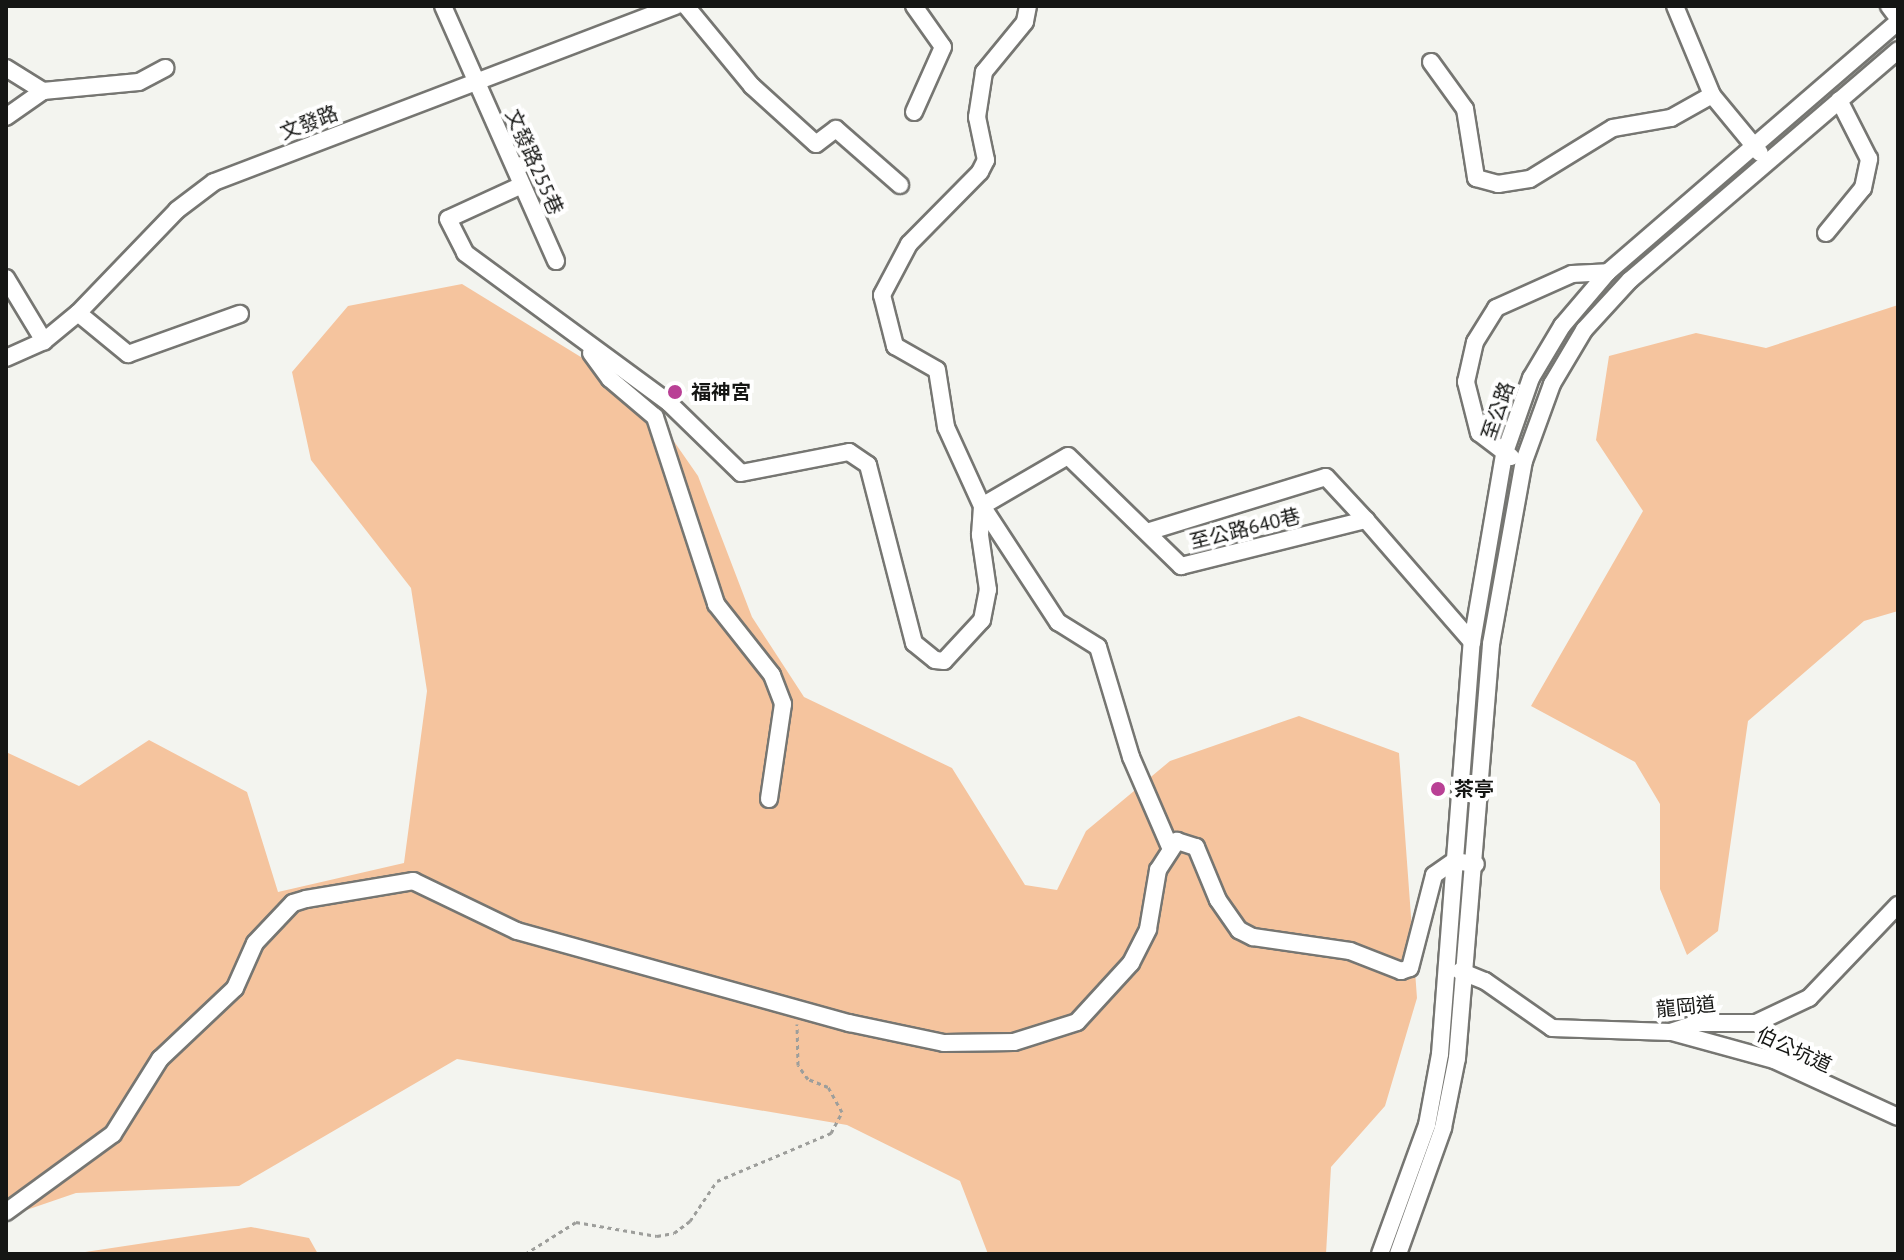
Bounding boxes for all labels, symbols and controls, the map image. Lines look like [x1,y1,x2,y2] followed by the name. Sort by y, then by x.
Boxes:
[277,101,341,145] street label: 文發路
[500,106,568,218] street label: 文發路255巷
[1477,379,1519,443] street label: 至公路
[691,380,751,404] place label: 福神宮
[666,383,684,401] marker: 福神宮
[1187,504,1303,554] street label: 至公路640巷
[1454,777,1494,801] place label: 茶亭
[1429,780,1447,798] marker: 茶亭
[1655,992,1717,1022] street label: 龍岡道
[1753,1022,1835,1078] street label: 伯公坑道

